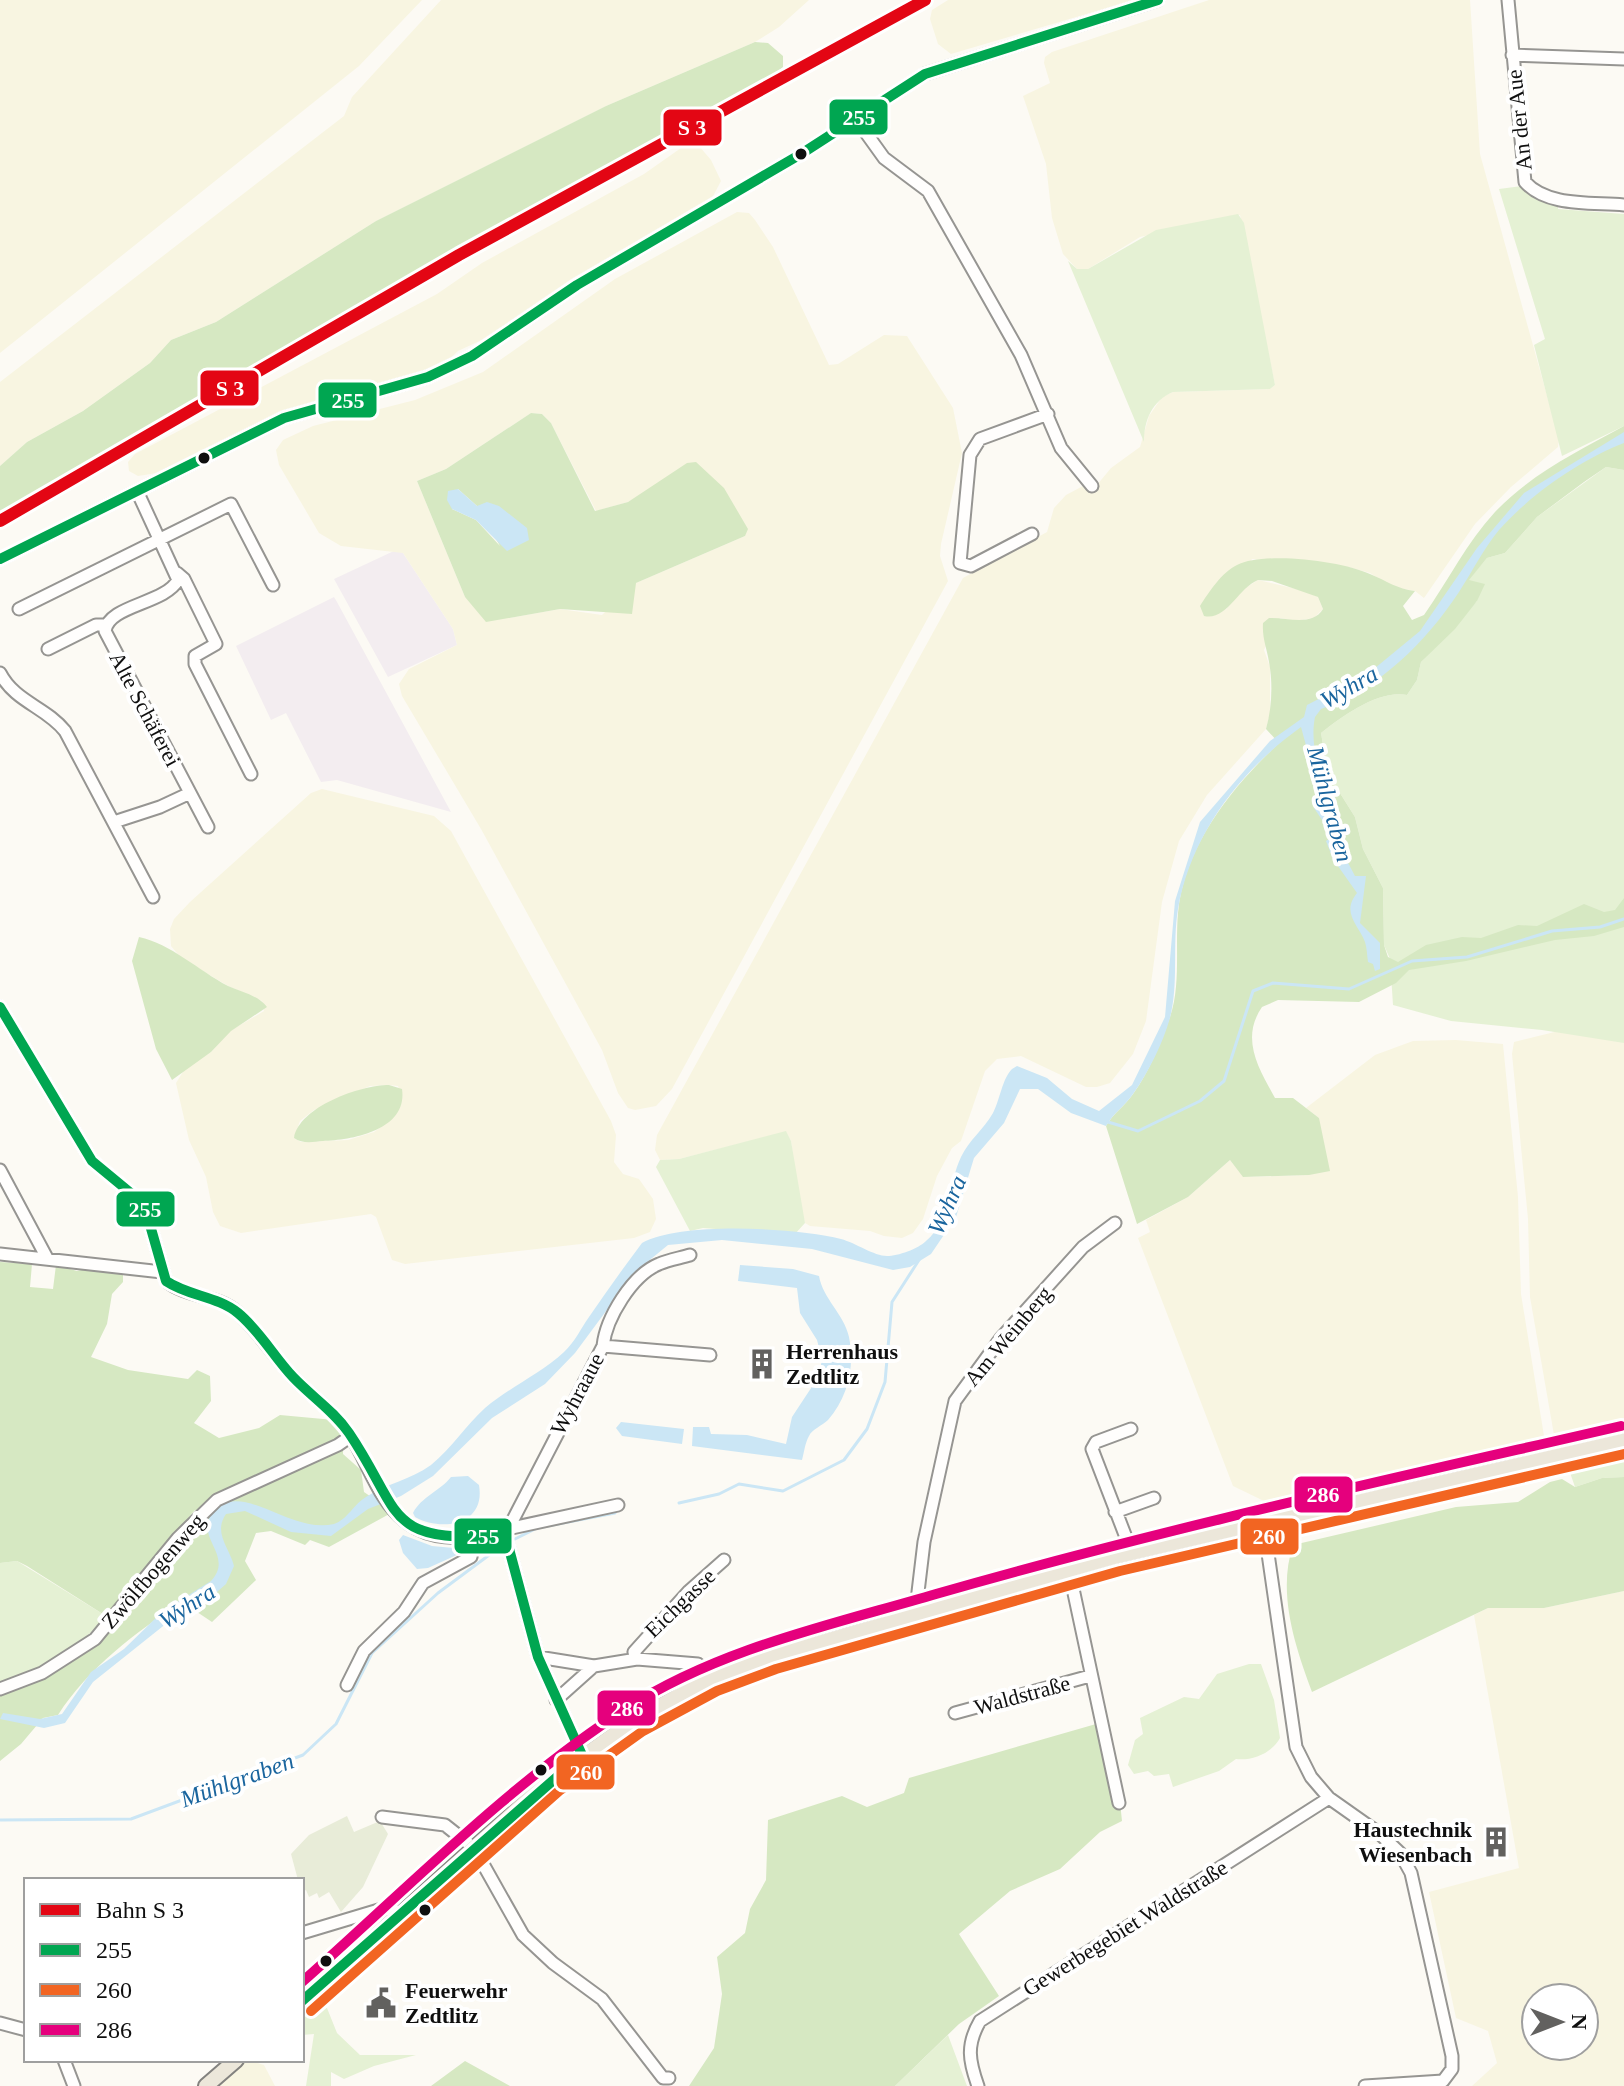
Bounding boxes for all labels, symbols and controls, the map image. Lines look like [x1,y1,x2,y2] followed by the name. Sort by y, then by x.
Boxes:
[1501,68,1537,172] street label: An der Aue
[828,98,889,136] line badge: 255
[843,105,876,130] text: 255
[662,108,723,147] line badge: S 3
[678,115,706,140] text: S 3
[793,146,809,162] unlabelled marker
[199,369,260,407] line badge: S 3
[216,376,244,401] text: S 3
[317,381,378,419] line badge: 255
[332,388,365,413] text: 255
[196,450,212,466] unlabelled marker
[104,647,186,771] street label: Alte Schäferei
[1316,660,1382,714] water label: Wyhra
[1302,742,1358,865] water label: Mühlgraben
[923,1171,971,1239] water label: Wyhra
[115,1190,176,1228] line badge: 255
[129,1197,162,1222] text: 255
[959,1281,1057,1391] street label: Am Weinberg
[786,1339,898,1389] place label: Herrenhaus Zedtlitz
[745,1347,779,1381] building icon: Herrenhaus Zedtlitz
[545,1349,609,1439] street label: Wyhraaue
[1293,1475,1354,1514] line badge: 286
[1307,1482,1340,1507] text: 286
[96,1508,210,1634] street label: Zwölfbogenweg
[453,1517,513,1555] line badge: 255
[1239,1517,1300,1556] line badge: 260
[467,1524,500,1549] text: 255
[1253,1524,1286,1549] text: 260
[640,1563,720,1643] street label: Eichgasse
[154,1578,220,1634] water label: Wyhra
[971,1670,1073,1720] street label: Waldstraße
[596,1689,657,1727] line badge: 286
[611,1696,644,1721] text: 286
[176,1747,297,1813] water label: Mühlgraben
[555,1753,616,1791] line badge: 260
[570,1760,603,1785] text: 260
[533,1762,549,1778] unlabelled marker
[1353,1817,1473,1867] place label: Haustechnik Wiesenbach
[1479,1825,1513,1859] building icon: Haustechnik Wiesenbach
[1018,1855,1232,2001] street label: Gewerbegebiet Waldstraße
[24,1878,304,2062] legend
[96,1897,184,1923] text: Bahn S 3
[417,1902,433,1918] unlabelled marker
[96,1937,132,1963] text: 255
[318,1953,334,1969] unlabelled marker
[96,1977,132,2003] text: 260
[405,1978,508,2028] place label: Feuerwehr Zedtlitz
[1520,1982,1600,2062] north arrow
[364,1986,398,2020] public building icon: Feuerwehr Zedtlitz
[1567,2014,1592,2030] text: N
[96,2017,132,2043] text: 286

